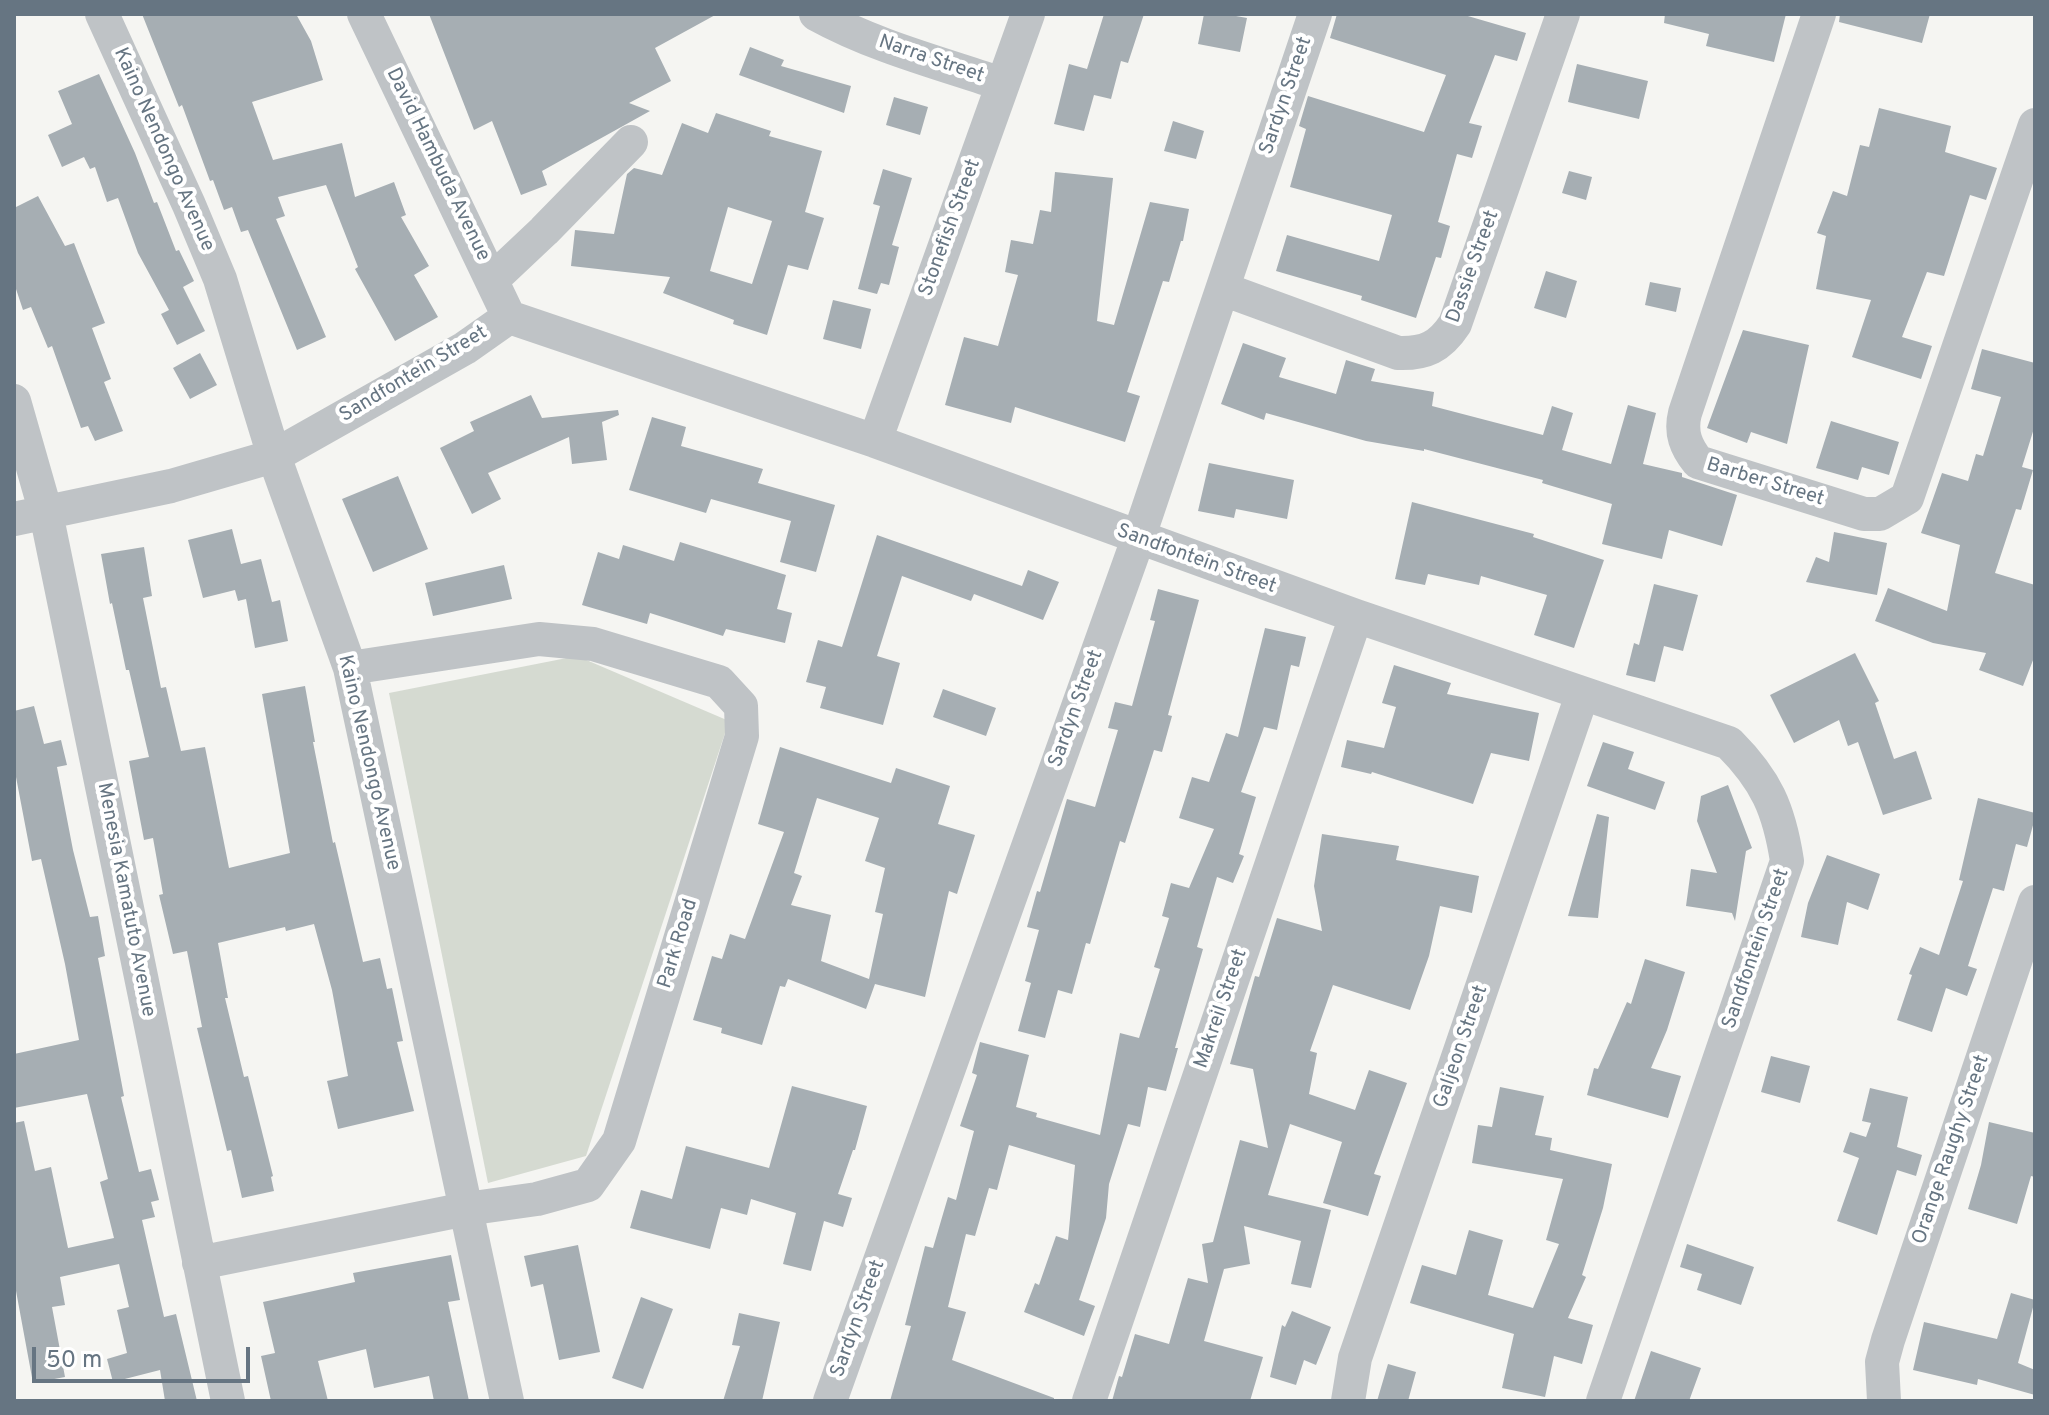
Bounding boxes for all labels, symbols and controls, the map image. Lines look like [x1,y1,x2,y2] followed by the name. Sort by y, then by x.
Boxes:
[875,31,987,89] street label: Narra Street
[1256,34,1318,158] street label: Sardyn Street
[107,44,219,256] street label: Kaino Nendongo Avenue
[380,65,494,265] street label: David Hambuda Avenue
[915,156,987,300] street label: Stonefish Street
[1443,207,1505,327] street label: Dassie Street
[336,321,492,429] street label: Sandfontein Street
[1703,454,1827,512] street label: Barber Street
[1113,520,1279,600] street label: Sandfontein Street
[1045,647,1109,771] street label: Sardyn Street
[332,653,404,873] street label: Kaino Nendongo Avenue
[90,781,160,1019] street label: Menesia Kamatuto Avenue
[1718,866,1796,1032] street label: Sandfontein Street
[654,896,704,992] street label: Park Road
[1190,946,1254,1072] street label: Makreil Street
[1430,982,1494,1112] street label: Galjeon Street
[1908,1052,1996,1248] street label: Orange Raughy Street
[827,1257,891,1381] street label: Sardyn Street
[36,1331,254,1381] scale bar
[46,1346,102,1376] text: 50 m

